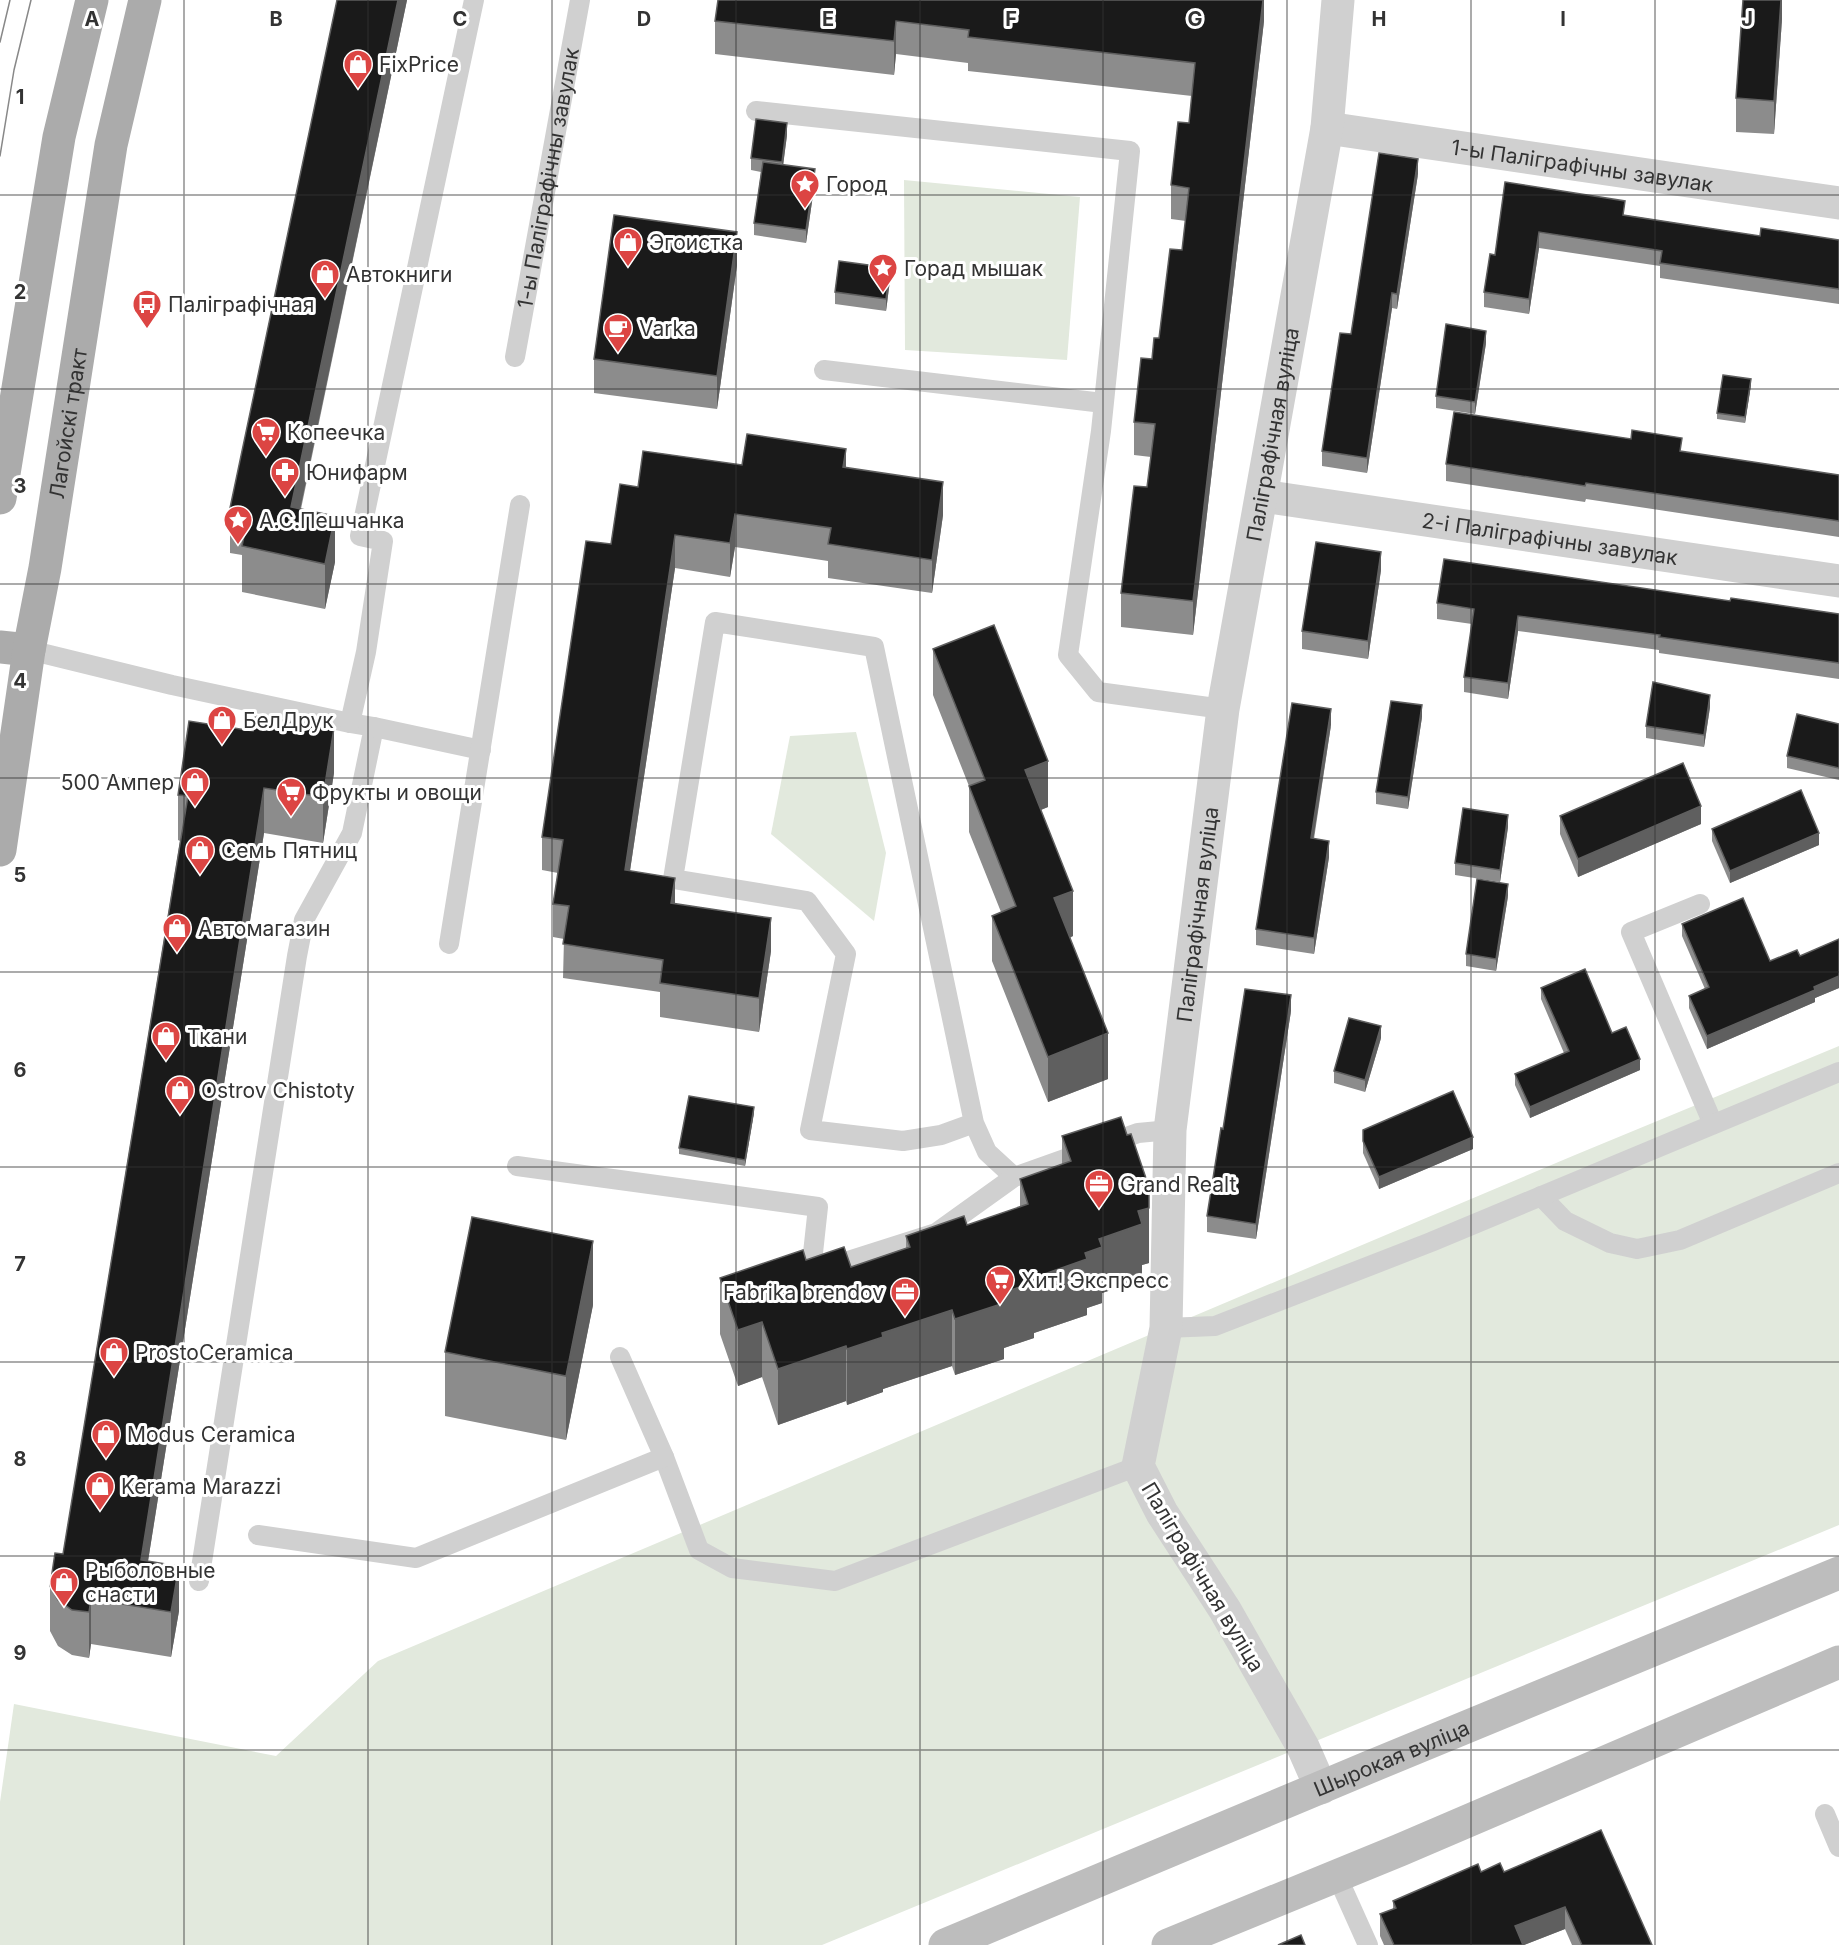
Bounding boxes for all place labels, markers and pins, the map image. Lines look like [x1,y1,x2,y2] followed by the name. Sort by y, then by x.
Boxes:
[342,48,374,90] shop icon: FixPrice
[379,52,459,77] place label: FixPrice
[789,168,821,210] place icon: Город
[826,172,888,197] place label: Город
[612,226,644,268] shop icon: Эгоистка
[649,230,743,255] place label: Эгоистка
[867,252,899,294] place icon: Горад мышак
[904,256,1044,281] place label: Горад мышак
[309,258,341,300] shop icon: Автокниги
[346,262,453,287] place label: Автокниги
[131,288,163,330] bus stop icon: Паліграфічная
[168,292,314,317] place label: Паліграфічная
[602,312,634,354] cafe icon: Varka
[639,316,696,341] place label: Varka
[250,416,282,458] supermarket icon: Копеечка
[287,420,385,445] place label: Копеечка
[269,456,301,498] pharmacy icon: Юнифарм
[306,460,408,485] place label: Юнифарм
[222,504,254,546] place icon: А.С.Пешчанка
[259,508,405,533] place label: А.С.Пешчанка
[206,704,238,746] shop icon: БелДрук
[243,708,334,733] place label: БелДрук
[179,766,211,808] shop icon: 500 Ампер
[61,770,174,795] place label: 500 Ампер
[275,776,307,818] supermarket icon: Фрукты и овощи
[312,780,482,805] place label: Фрукты и овощи
[184,834,216,876] shop icon: Семь Пятниц
[221,838,358,863] place label: Семь Пятниц
[161,912,193,954] shop icon: Автомагазин
[198,916,331,941] place label: Автомагазин
[150,1020,182,1062] shop icon: Ткани
[187,1024,247,1049] place label: Ткани
[164,1074,196,1116] shop icon: Ostrov Chistoty
[201,1078,355,1103] place label: Ostrov Chistoty
[1083,1168,1115,1210] office icon: Grand Realt
[1120,1172,1236,1197] place label: Grand Realt
[984,1264,1016,1306] supermarket icon: Хит! Экспресс
[1021,1268,1169,1293] place label: Хит! Экспресс
[889,1276,921,1318] office icon: Fabrika brendov
[723,1280,884,1305] place label: Fabrika brendov
[98,1336,130,1378] shop icon: ProstoCeramica
[135,1340,294,1365] place label: ProstoCeramica
[90,1418,122,1460] shop icon: Modus Ceramica
[127,1422,296,1447] place label: Modus Ceramica
[84,1470,116,1512] shop icon: Kerama Marazzi
[121,1474,281,1499] place label: Kerama Marazzi
[85,1558,216,1607] place label: Рыболовные снасти
[48,1566,80,1608] shop icon: Рыболовные снасти

